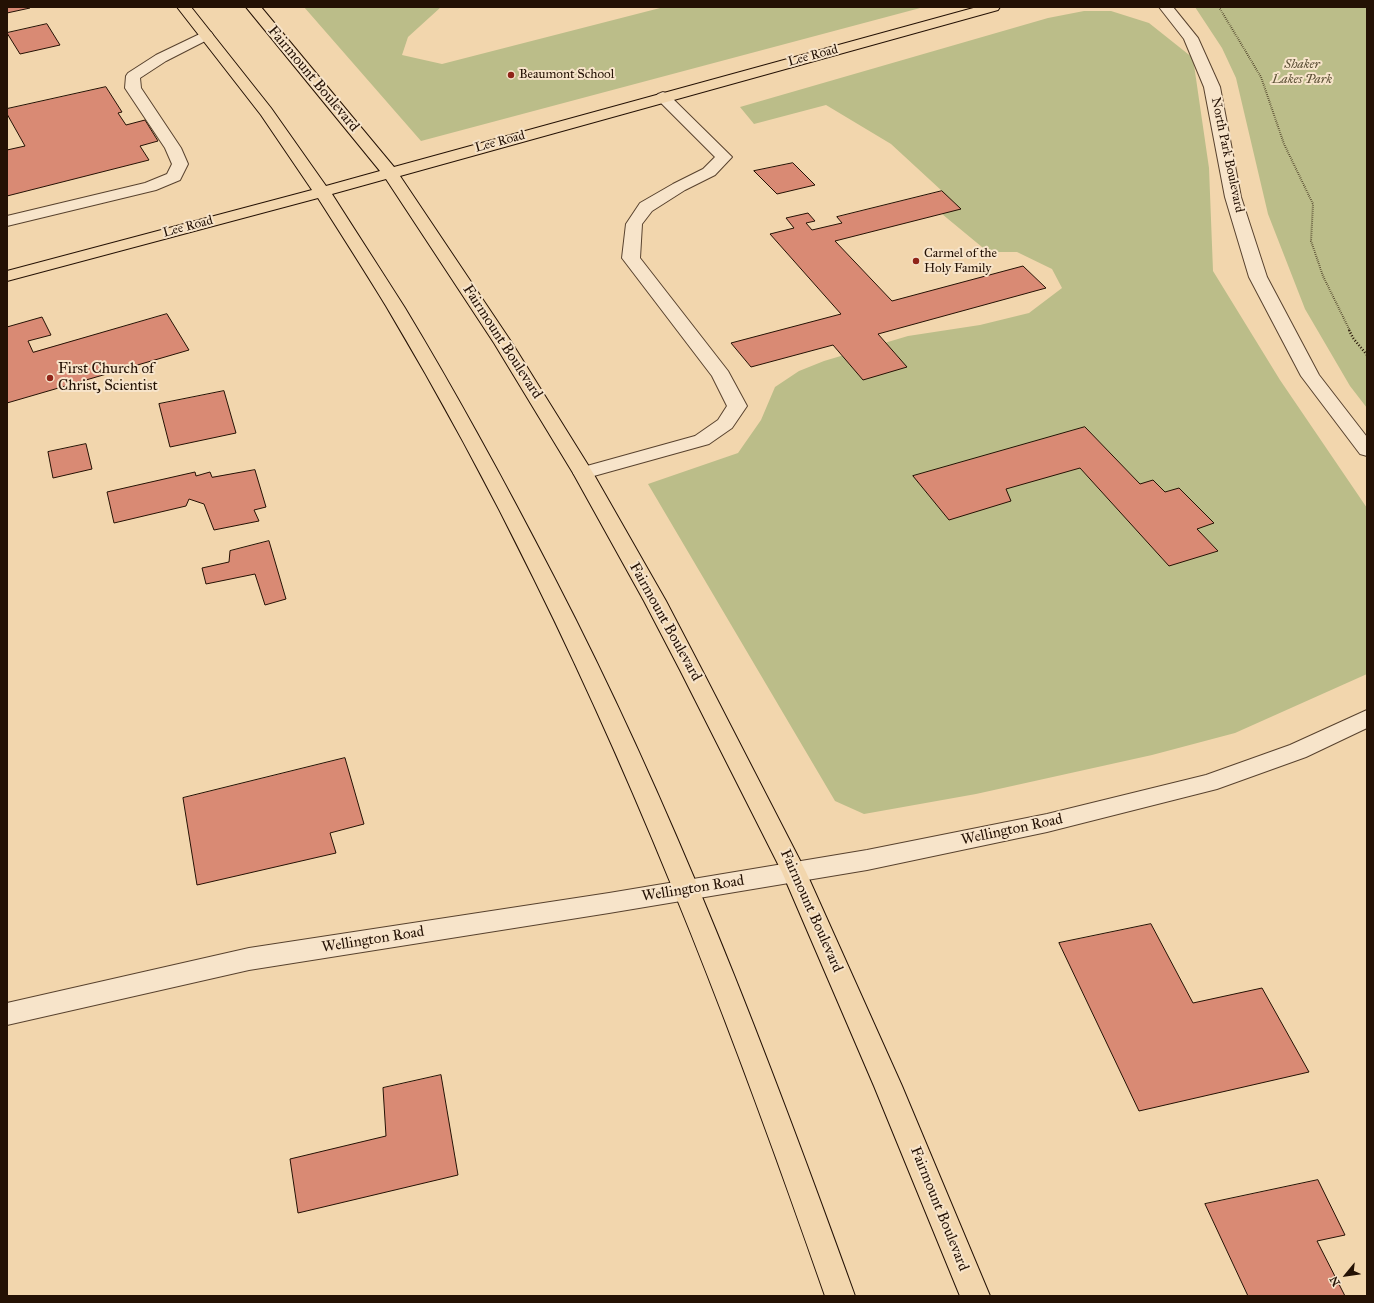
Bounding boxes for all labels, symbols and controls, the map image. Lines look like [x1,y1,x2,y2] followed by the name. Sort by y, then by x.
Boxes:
[263,22,363,136] street label: Fairmount Boulevard
[786,42,840,70] street label: Lee Road
[1272,57,1332,88] park label: Shaker Lakes Park
[519,67,614,83] place label: Beaumont School
[506,70,516,80] marker: Beaumont School
[1207,96,1247,214] street label: North Park Boulevard
[473,128,527,156] street label: Lee Road
[161,213,215,241] street label: Lee Road
[924,246,997,277] place label: Carmel of the Holy Family
[911,256,921,266] marker: Carmel of the Holy Family
[458,281,546,403] street label: Fairmount Boulevard
[58,360,158,395] place label: First Church of Christ, Scientist
[45,373,55,383] marker: First Church of Christ, Scientist
[625,560,705,684] street label: Fairmount Boulevard
[959,810,1065,850] street label: Wellington Road
[776,847,846,975] street label: Fairmount Boulevard
[640,872,746,906] street label: Wellington Road
[320,923,426,957] street label: Wellington Road
[906,1144,972,1274] street label: Fairmount Boulevard
[1326,1255,1366,1295] north arrow
[1327,1274,1343,1288] text: N

